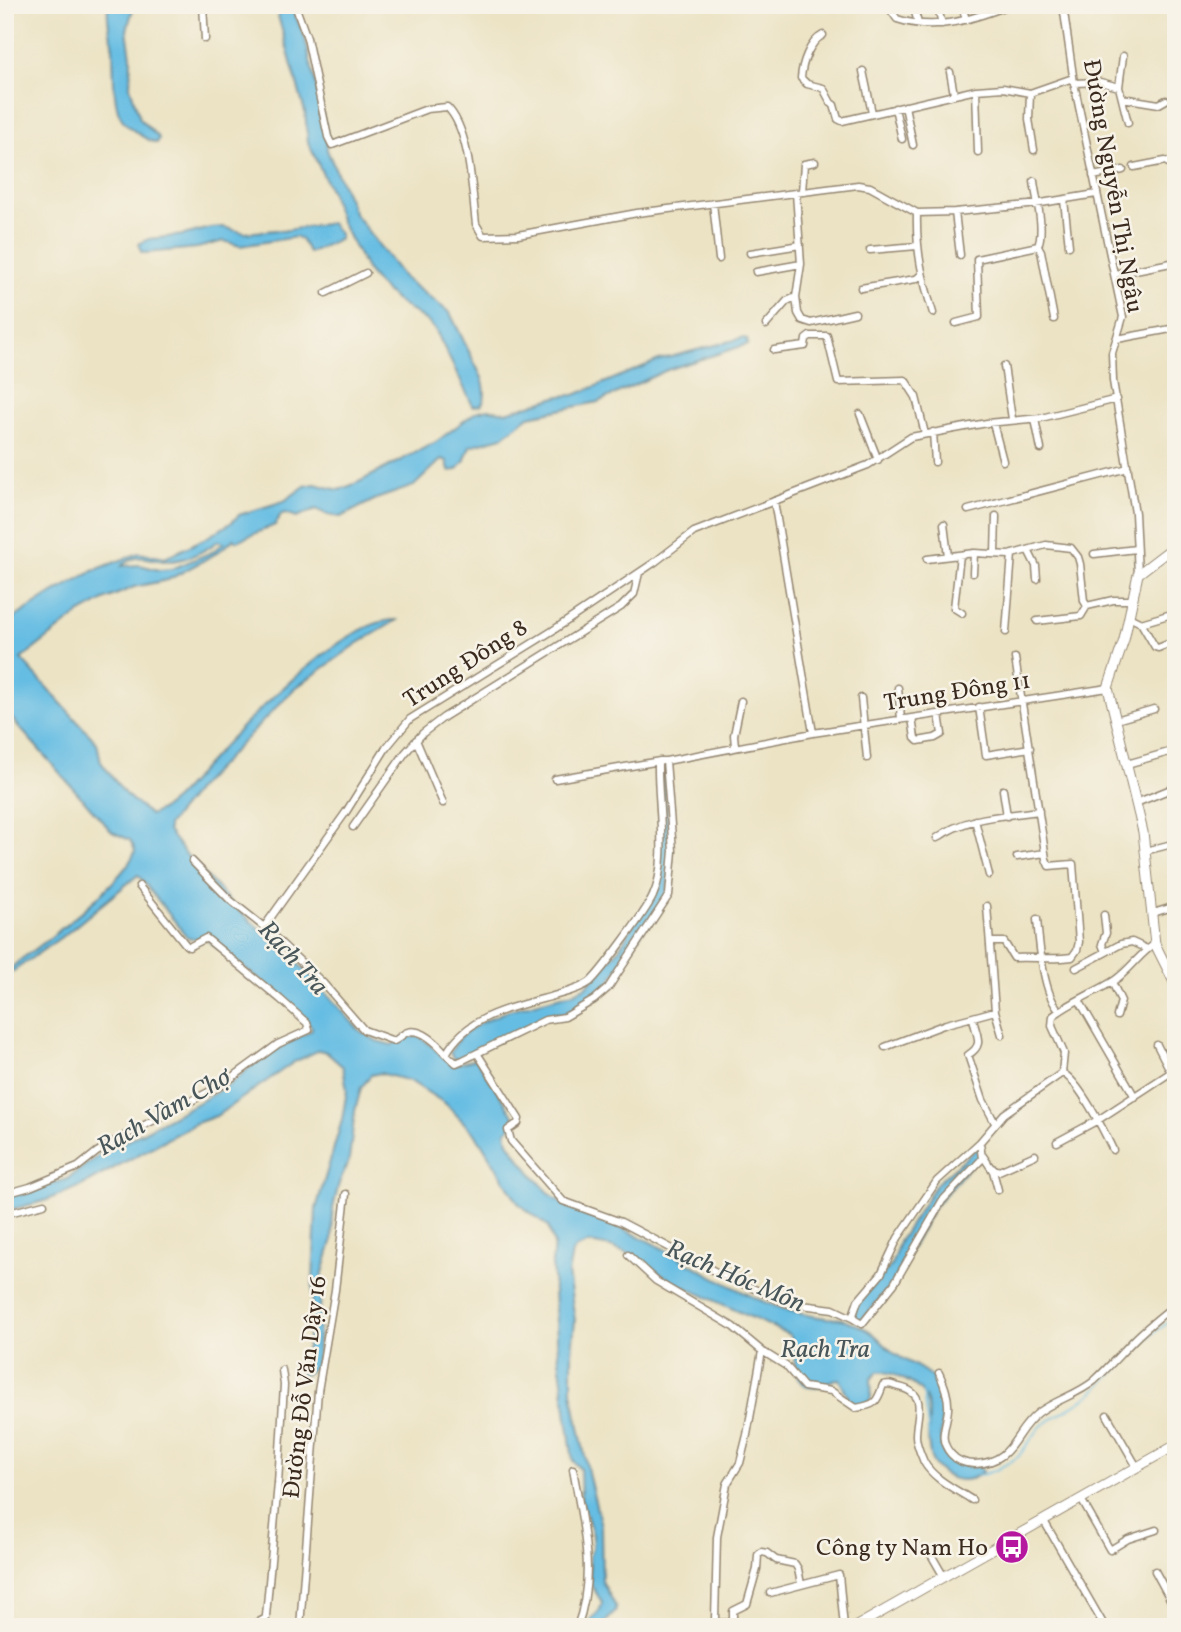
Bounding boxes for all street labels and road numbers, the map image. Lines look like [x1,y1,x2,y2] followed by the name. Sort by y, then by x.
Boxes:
[1073,57,1151,316] street label: Đường Nguyễn Thị Ngâu
[397,612,535,718] street label: Trung Đông 8
[881,665,1033,721] street label: Trung Đông 11
[275,1274,337,1501] street label: Đường Đỗ Văn Dậy 16

